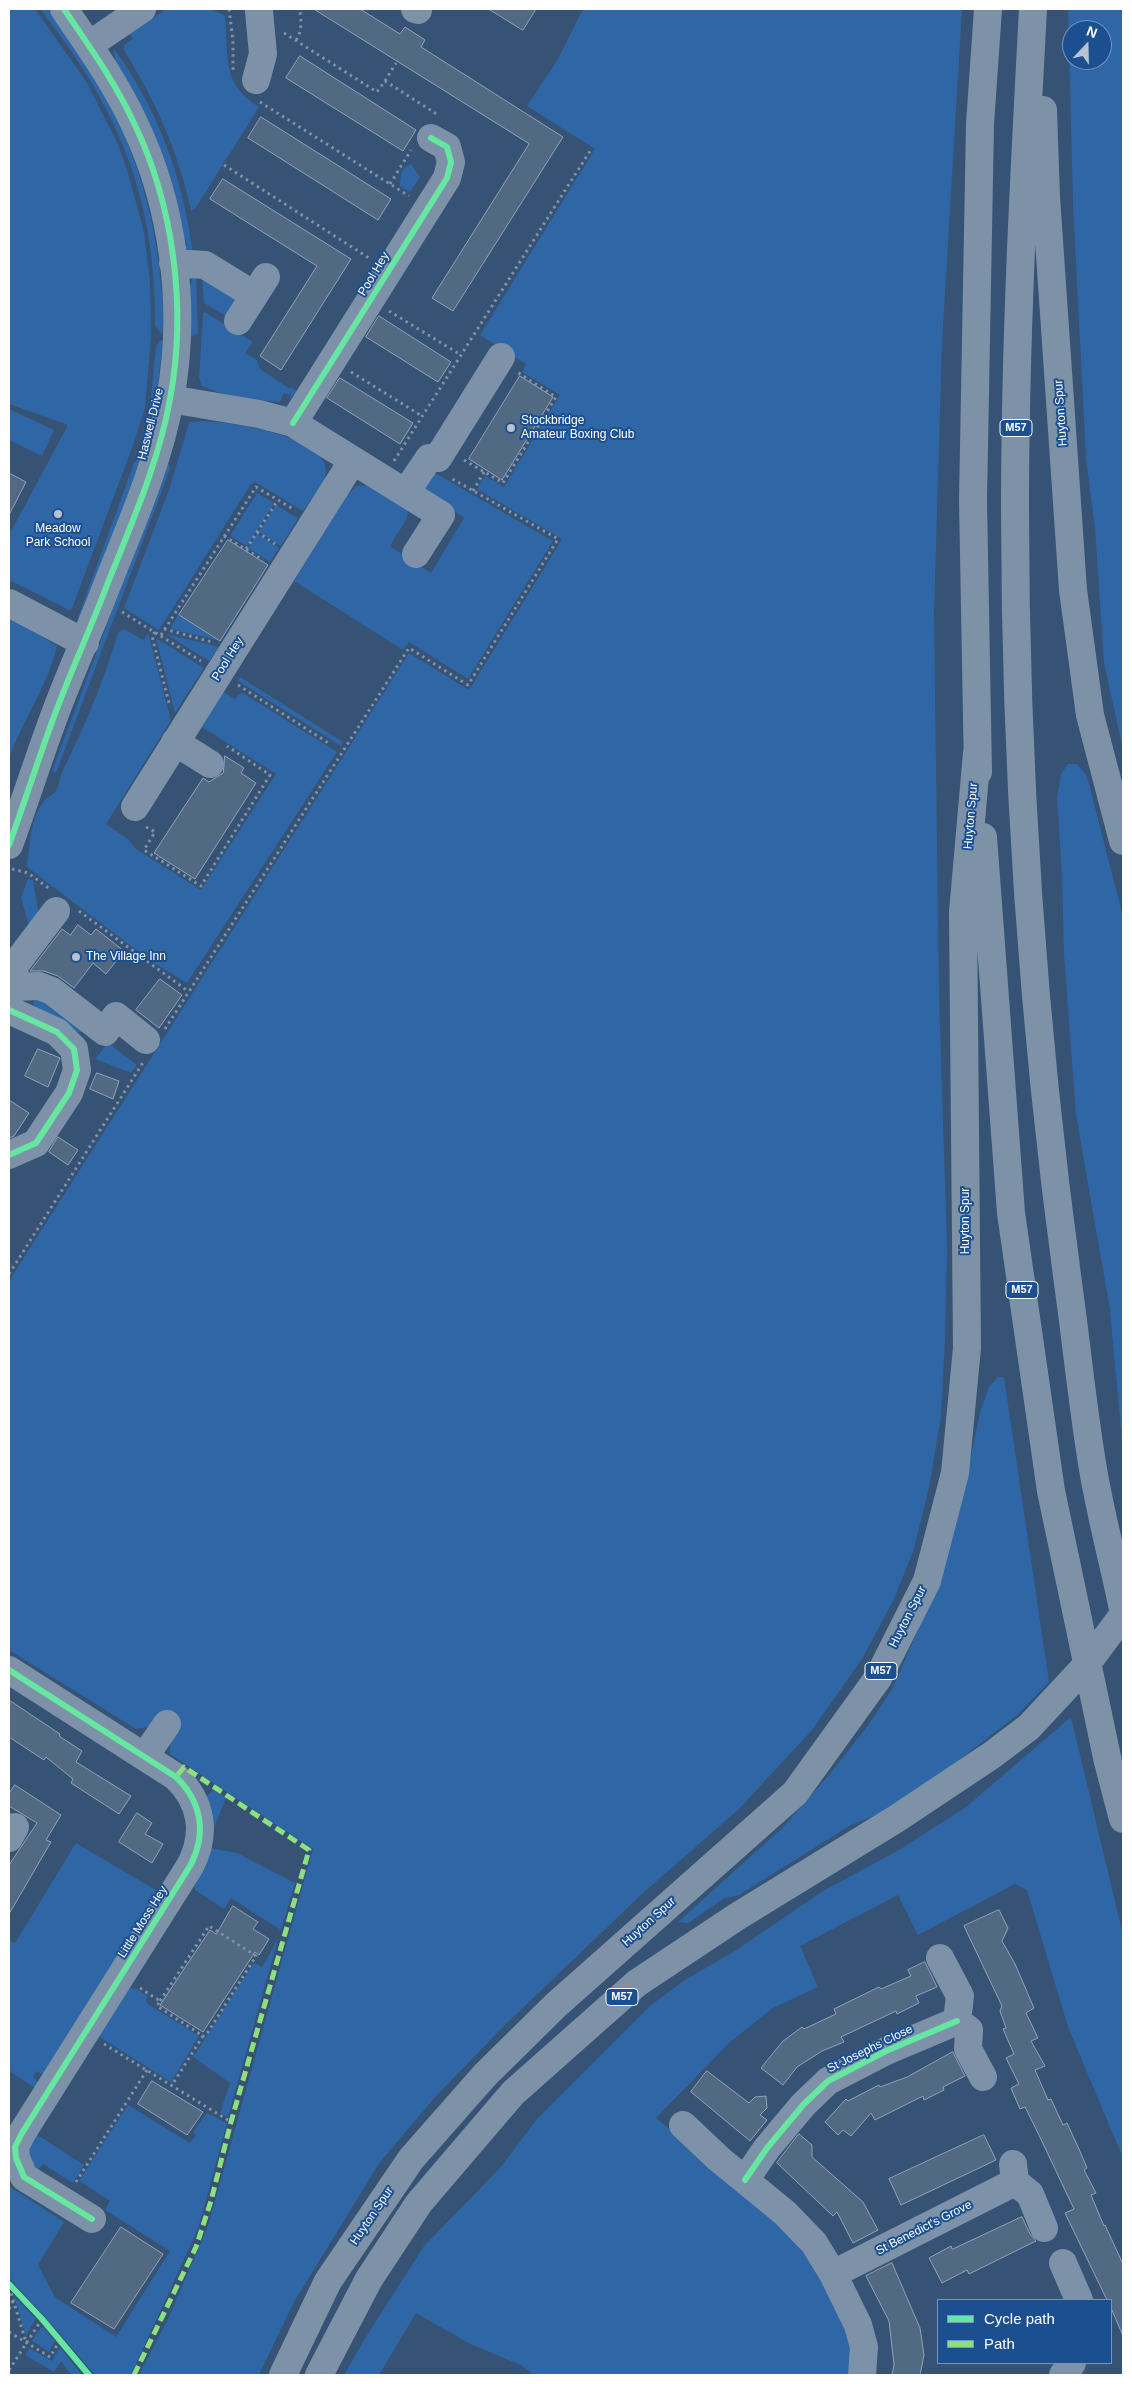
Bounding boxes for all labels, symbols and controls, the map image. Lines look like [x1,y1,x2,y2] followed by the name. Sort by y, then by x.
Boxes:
[1062,20,1112,70] north arrow
[1084,23,1100,41] text: N
[355,249,393,299] street label: Pool Hey
[1051,379,1071,447] street label: Huyton Spur
[135,387,167,461] street label: Haswell Drive
[521,414,634,442] place label: Stockbridge Amateur Boxing Club
[1000,419,1032,436] road number: M57
[505,422,517,434] marker: Stockbridge Amateur Boxing Club
[52,508,64,520] marker: Meadow Park School
[26,522,90,550] place label: Meadow Park School
[209,635,247,683] street label: Pool Hey
[961,782,981,850] street label: Huyton Spur
[86,950,166,964] place label: The Village Inn
[70,951,82,963] marker: The Village Inn
[959,1188,973,1254] street label: Huyton Spur
[1006,1282,1038,1298] road number: M57
[886,1584,930,1650] street label: Huyton Spur
[865,1662,897,1680] road number: M57
[115,1883,171,1961] street label: Little Moss Hey
[619,1894,679,1950] street label: Huyton Spur
[606,1988,638,2005] road number: M57
[825,2022,915,2076] street label: St Josephs Close
[347,2184,397,2248] street label: Huyton Spur
[874,2198,974,2258] street label: St Benedict's Grove
[937,2299,1112,2364] legend
[984,2310,1055,2327] text: Cycle path
[984,2335,1015,2352] text: Path

